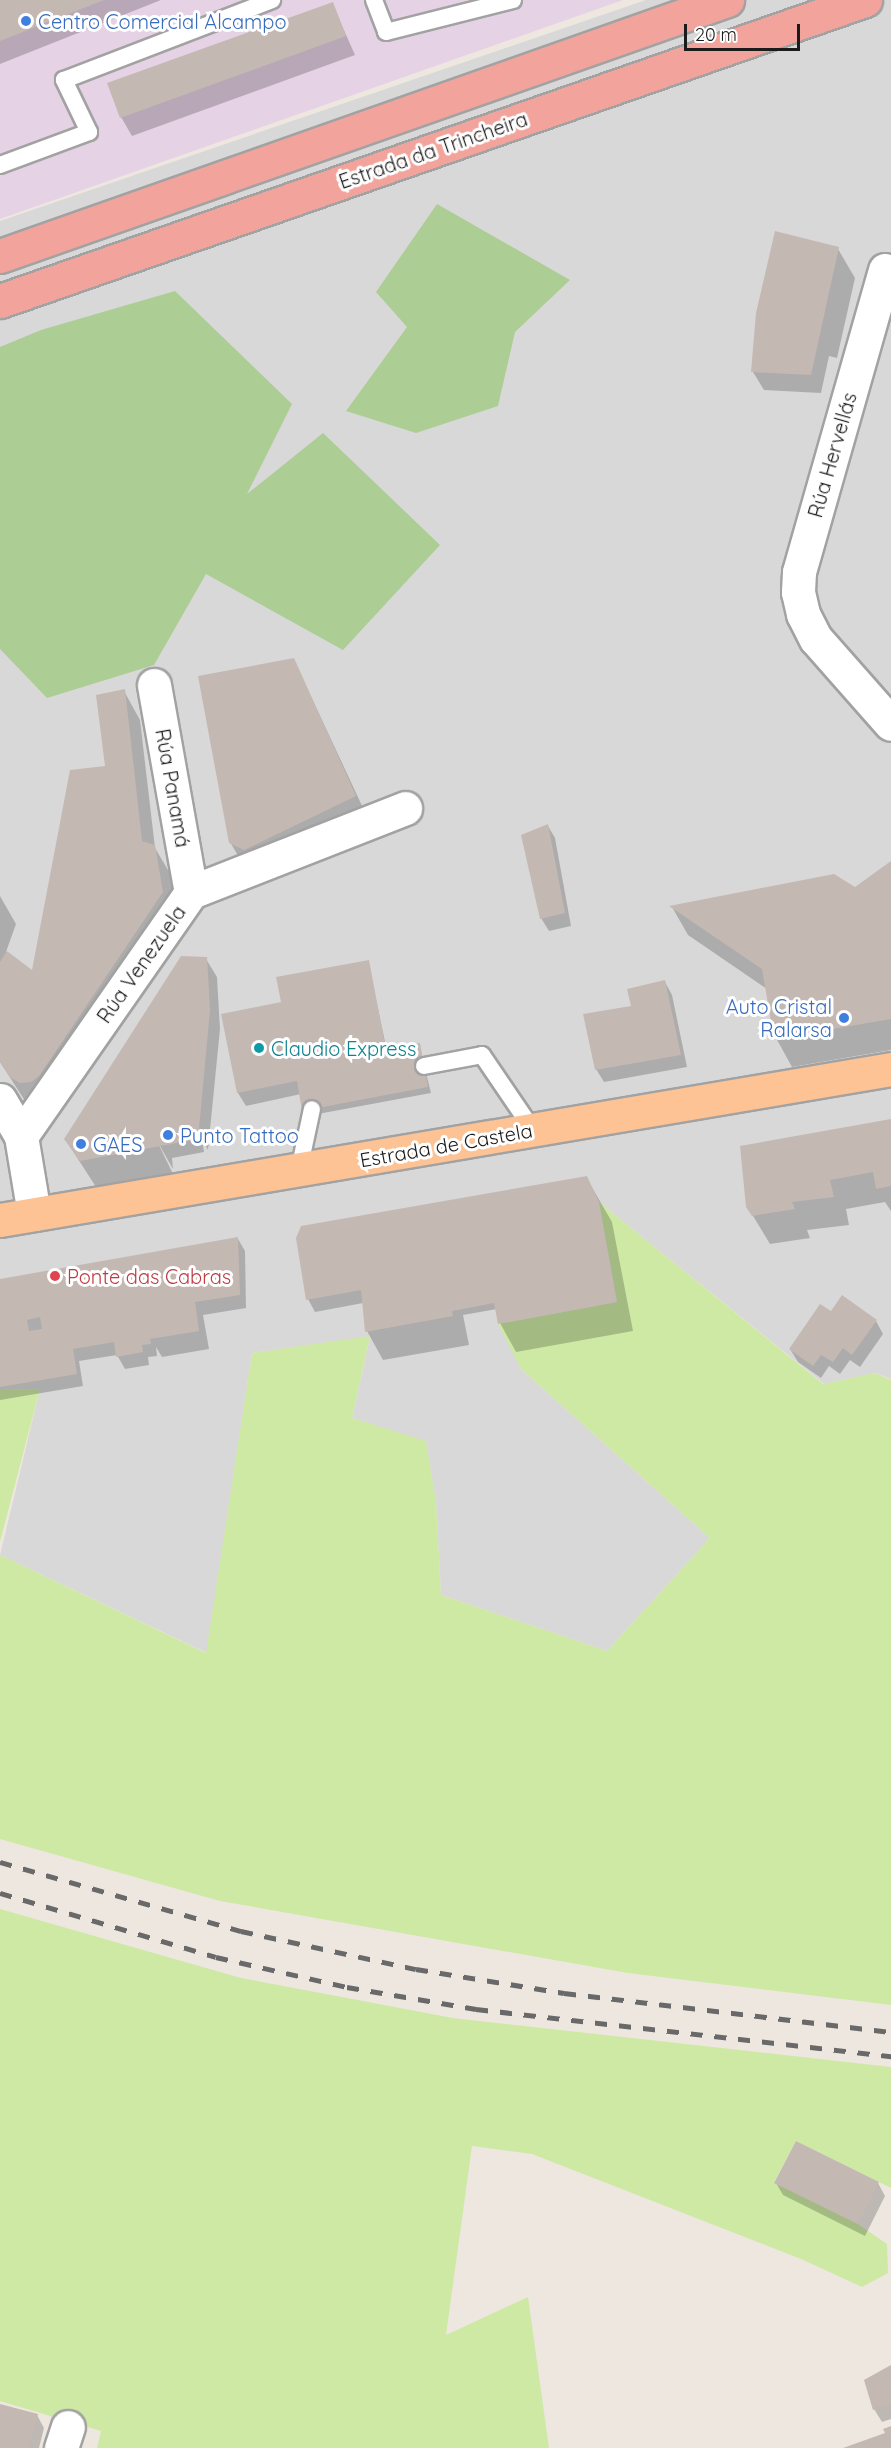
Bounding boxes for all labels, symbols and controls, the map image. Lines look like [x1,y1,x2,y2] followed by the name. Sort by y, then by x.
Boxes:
[38,9,287,33] place label: Centro Comercial Alcampo
[687,12,802,50] scale bar
[19,14,33,28] marker: Centro Comercial Alcampo
[695,23,737,46] text: 20 m
[336,106,530,194] street label: Estrada da Trincheira
[803,390,861,520] street label: Rúa Hervellás
[151,727,195,849] street label: Rúa Panamá
[92,901,190,1027] street label: Rúa Venezuela
[726,994,832,1041] place label: Auto Cristal Ralarsa
[837,1011,851,1025] marker: Auto Cristal Ralarsa
[271,1036,416,1060] place label: Claudio Express
[252,1041,266,1055] marker: Claudio Express
[358,1118,534,1172] street label: Estrada de Castela
[180,1123,299,1147] place label: Punto Tattoo
[161,1128,175,1142] marker: Punto Tattoo
[93,1132,142,1156] place label: GAES
[74,1137,88,1151] marker: GAES
[67,1264,231,1288] place label: Ponte das Cabras
[48,1269,62,1283] marker: Ponte das Cabras

